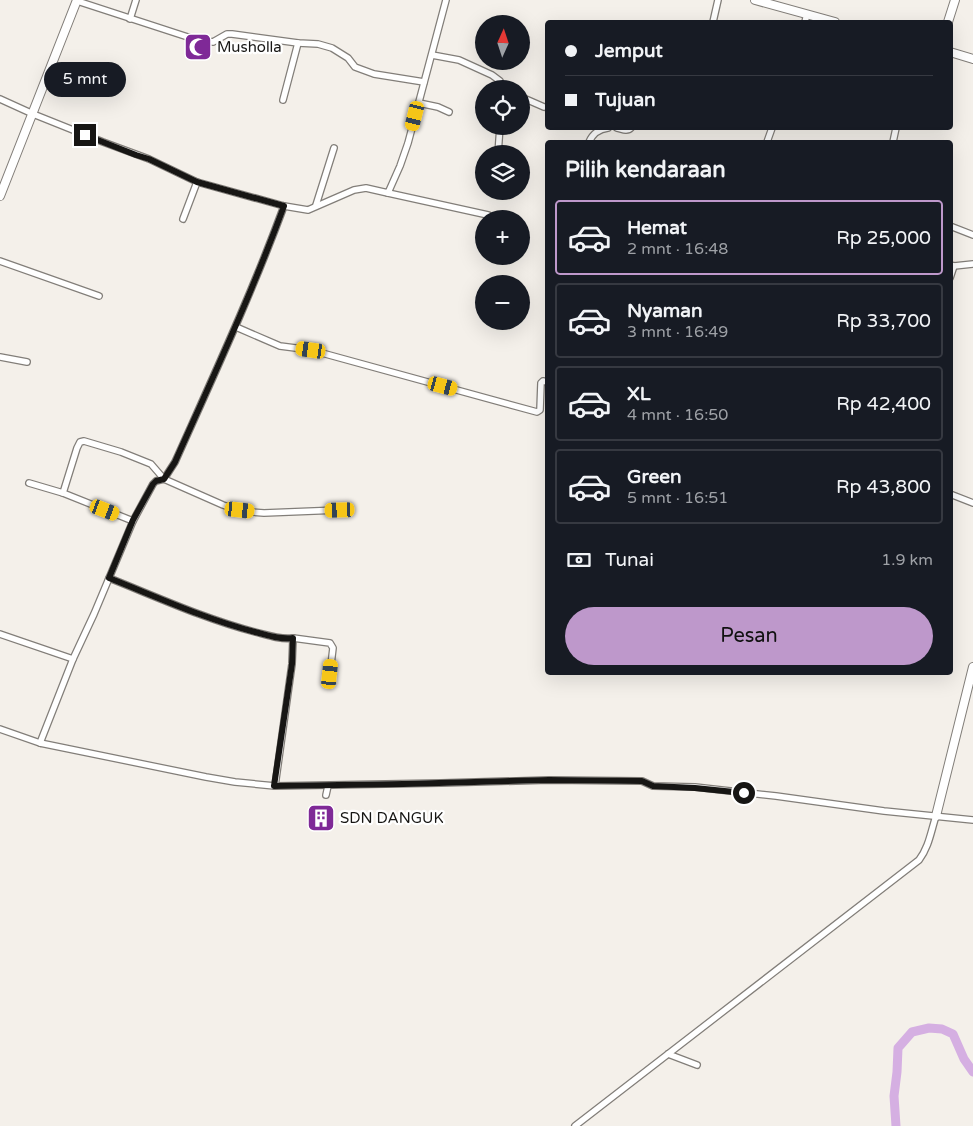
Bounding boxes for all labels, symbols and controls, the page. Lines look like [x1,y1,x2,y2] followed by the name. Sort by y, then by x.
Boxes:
[475,15,530,70] north arrow
[475,15,530,330] map controls
[183,32,213,62] mosque icon: Musholla
[217,38,282,56] place label: Musholla
[595,40,663,62] text: Jemput
[44,62,126,98] callout: 5 mnt
[63,69,107,89] text: 5 mnt
[475,80,530,135] button: locate
[595,89,656,111] text: Tujuan
[404,100,425,132] car
[74,124,96,146] route end
[475,145,530,200] button: layers
[565,157,726,183] text: Pilih kendaraan
[475,210,530,265] button: +
[567,215,612,260] icon: car
[627,217,687,239] text: Hemat
[836,227,931,249] text: Rp 25,000
[627,239,728,259] text: 2 mnt · 16:48
[475,275,530,330] button: −
[567,298,612,343] icon: car
[627,300,703,322] text: Nyaman
[836,310,931,332] text: Rp 33,700
[627,322,728,342] text: 3 mnt · 16:49
[295,340,326,360] car
[426,375,459,397] car
[567,381,612,426] icon: car
[627,383,651,405] text: XL
[836,393,931,415] text: Rp 42,400
[627,405,728,425] text: 4 mnt · 16:50
[567,464,612,509] icon: car
[627,466,681,488] text: Green
[836,476,931,498] text: Rp 43,800
[627,488,728,508] text: 5 mnt · 16:51
[88,498,121,522] car
[224,501,255,519] car
[324,502,355,518] car
[565,546,593,574] icon: cash
[605,549,654,571] text: Tunai
[881,550,933,570] text: 1.9 km
[565,607,933,665] button: Pesan
[320,658,339,690] car
[733,782,755,804] route start
[306,803,336,833] building icon: SDN DANGUK
[340,809,444,827] place label: SDN DANGUK

